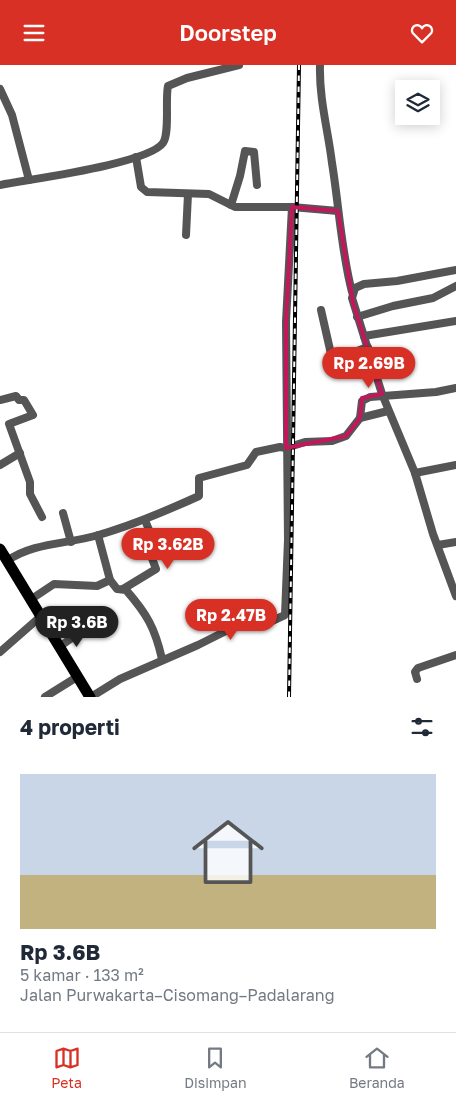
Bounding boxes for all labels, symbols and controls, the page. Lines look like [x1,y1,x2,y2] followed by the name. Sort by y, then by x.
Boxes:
[20,19,48,47] icon: menu
[179,19,277,46] text: Doorstep
[408,19,436,47] icon: heart
[395,80,440,125] map controls
[395,80,440,125] button: layers
[317,347,421,389] pin: Rp 2.69B
[333,353,405,373] text: Rp 2.69B
[116,527,220,570] pin: Rp 3.62B
[132,534,204,554] text: Rp 3.62B
[179,599,283,641] pin: Rp 2.47B
[31,605,123,648] pin: Rp 3.6B
[196,605,266,625] text: Rp 2.47B
[46,612,108,632] text: Rp 3.6B
[408,713,436,741] icon: filters
[20,714,120,740] text: 4 properti
[183,807,273,897] icon: home
[20,939,100,965] text: Rp 3.6B
[20,965,144,985] text: 5 kamar · 133 m²
[20,985,335,1005] text: Jalan Purwakarta–Cisomang–Padalarang
[51,1044,82,1091] tab: Peta
[184,1044,247,1091] tab: Disimpan
[349,1044,405,1091] tab: Beranda

